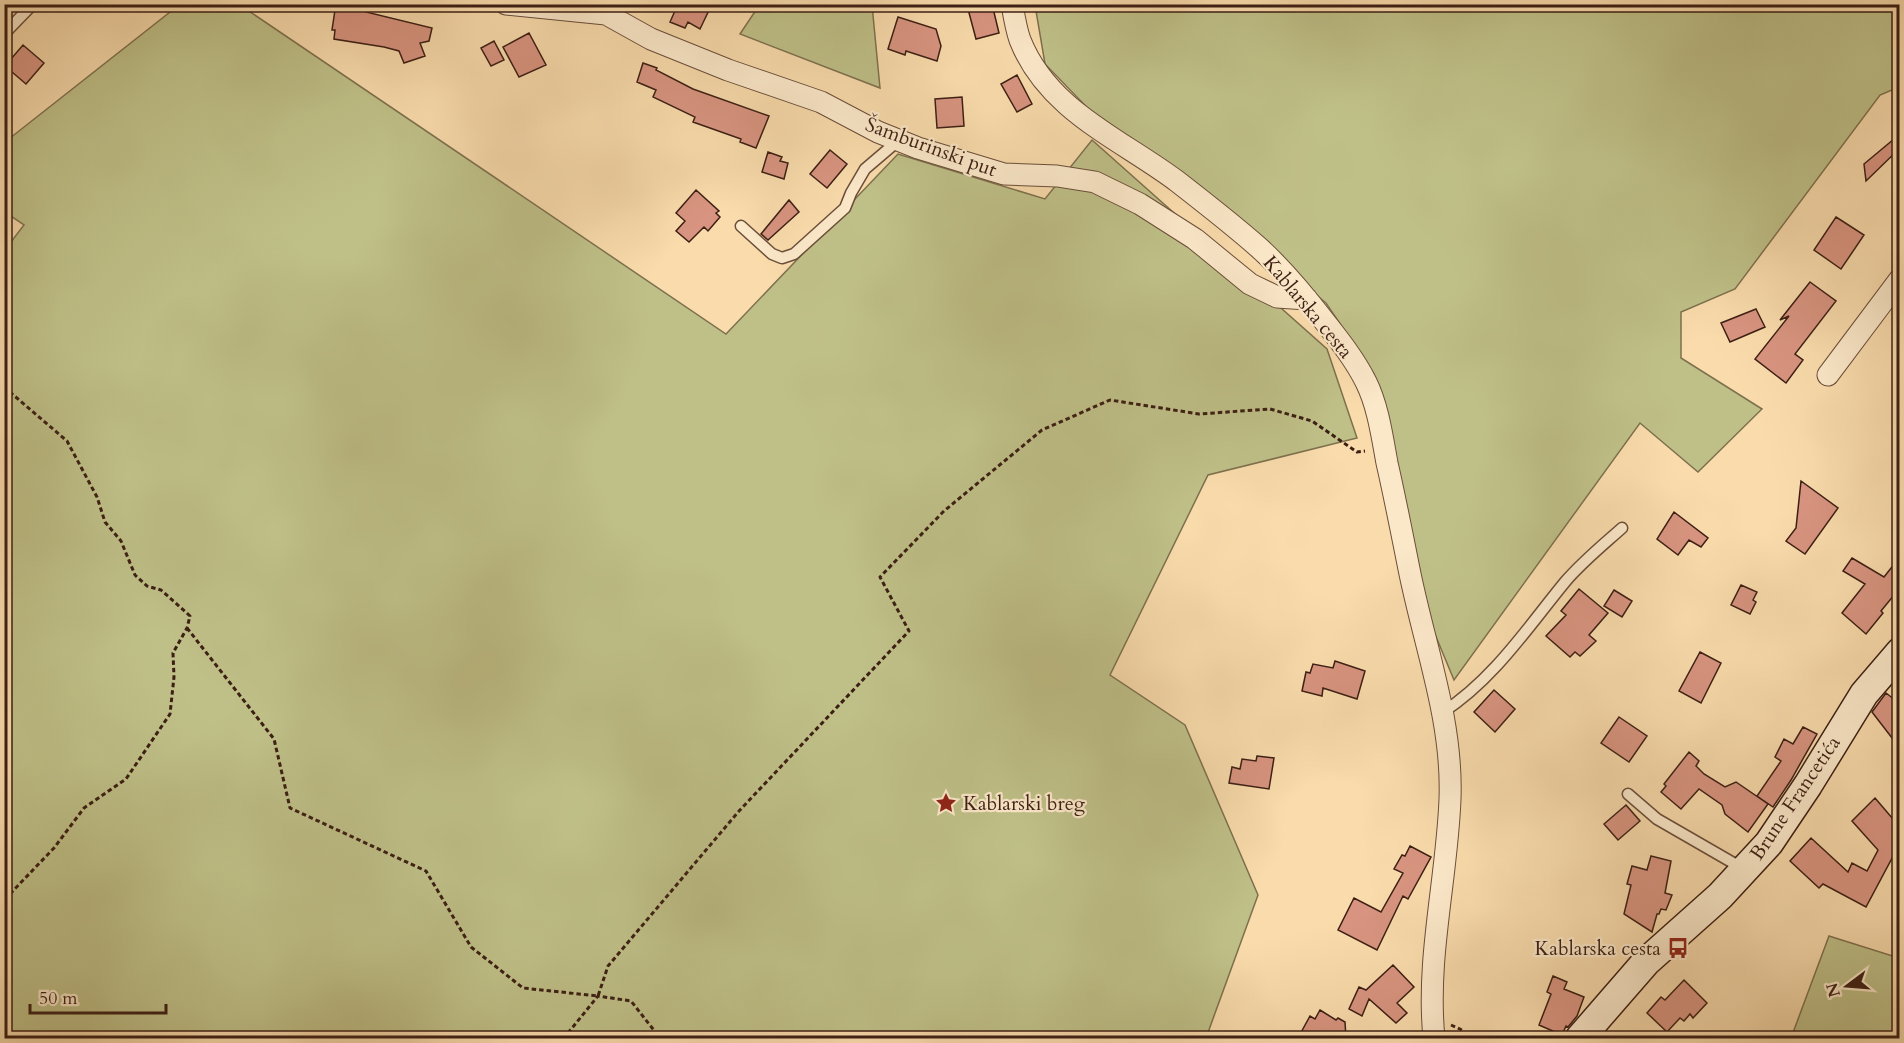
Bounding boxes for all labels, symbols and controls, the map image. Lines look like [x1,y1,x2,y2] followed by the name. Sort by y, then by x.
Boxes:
[862,111,1001,184] street label: Šamburinski put
[1257,250,1359,364] street label: Kablarska cesta
[1743,730,1847,865] street label: Brune Francetića
[963,790,1086,817] place label: Kablarski breg
[934,791,958,815] place icon: Kablarski breg
[1534,935,1661,962] place label: Kablarska cesta
[1666,936,1690,960] bus stop icon: Kablarska cesta
[1817,956,1877,1016] north arrow
[30,977,166,1015] scale bar
[1821,980,1846,1000] text: N
[39,986,78,1011] text: 50 m

